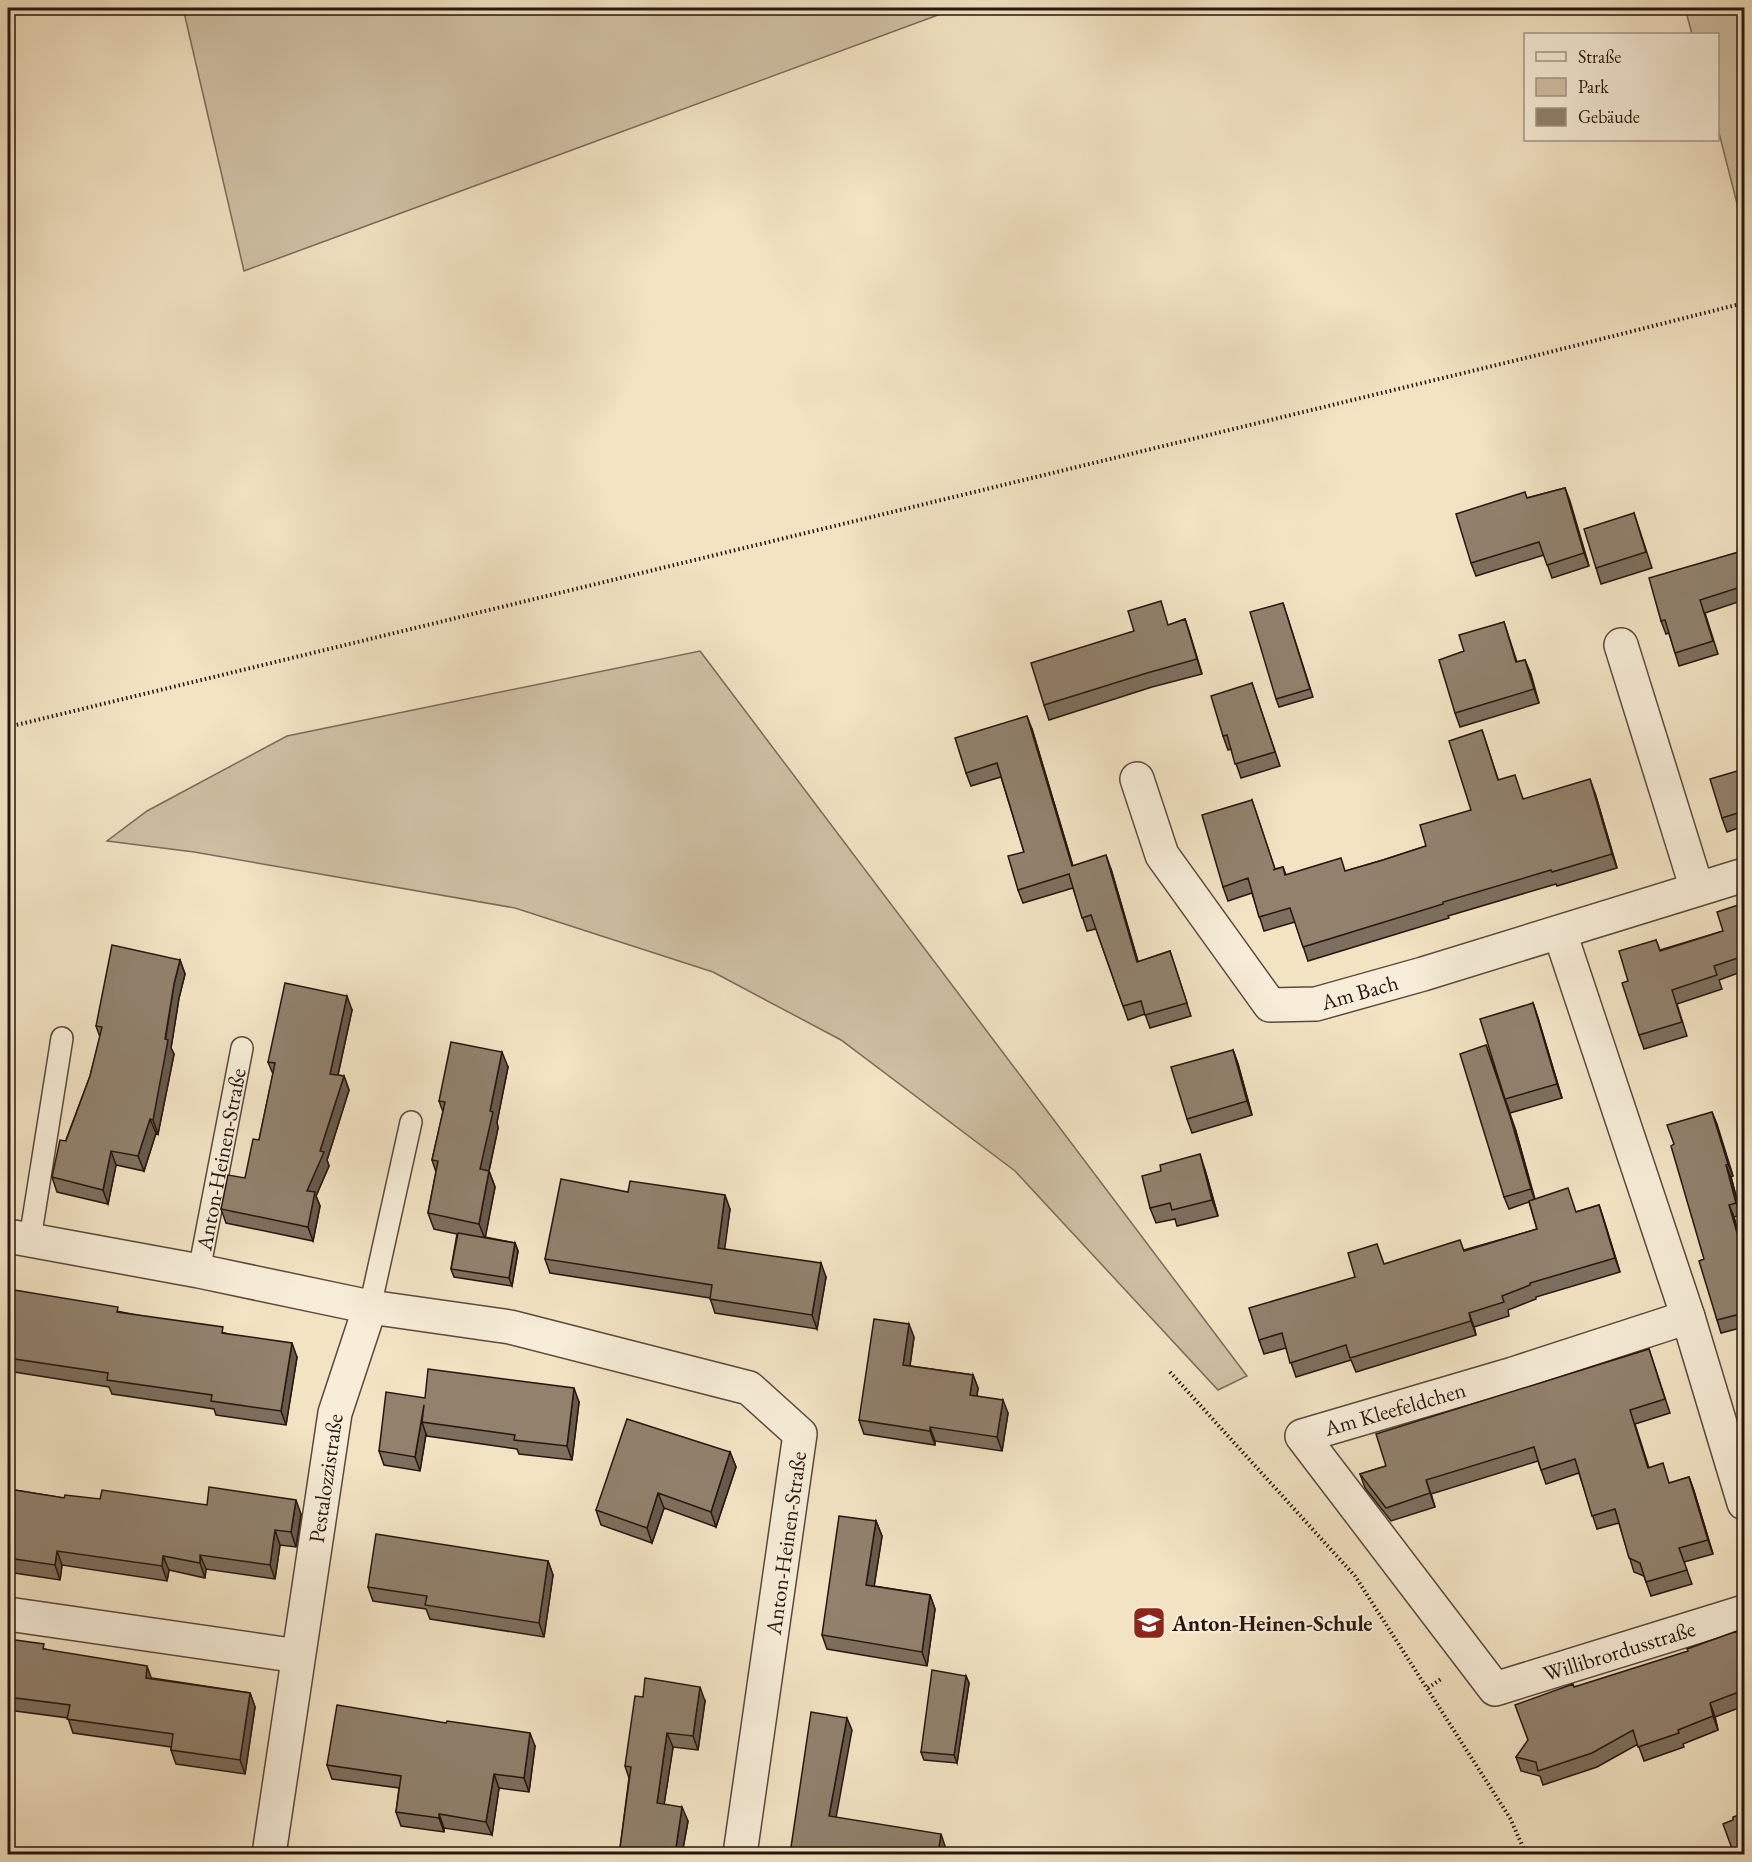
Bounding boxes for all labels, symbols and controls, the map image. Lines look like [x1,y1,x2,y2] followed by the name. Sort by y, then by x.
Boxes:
[1524,33,1719,141] legend
[1578,45,1621,68] text: Straße
[1578,75,1609,98] text: Park
[1578,105,1640,128] text: Gebäude
[1317,967,1401,1017] street label: Am Bach
[189,1065,252,1254] street label: Anton-Heinen-Straße
[1320,1375,1469,1443] street label: Am Kleefeldchen
[301,1411,349,1545] street label: Pestalozzistraße
[759,1449,813,1638] street label: Anton-Heinen-Straße
[1131,1605,1167,1641] school or university icon: Anton-Heinen-Schule
[1171,1609,1372,1638] place label: Anton-Heinen-Schule
[1539,1613,1699,1688] street label: Willibrordusstraße

